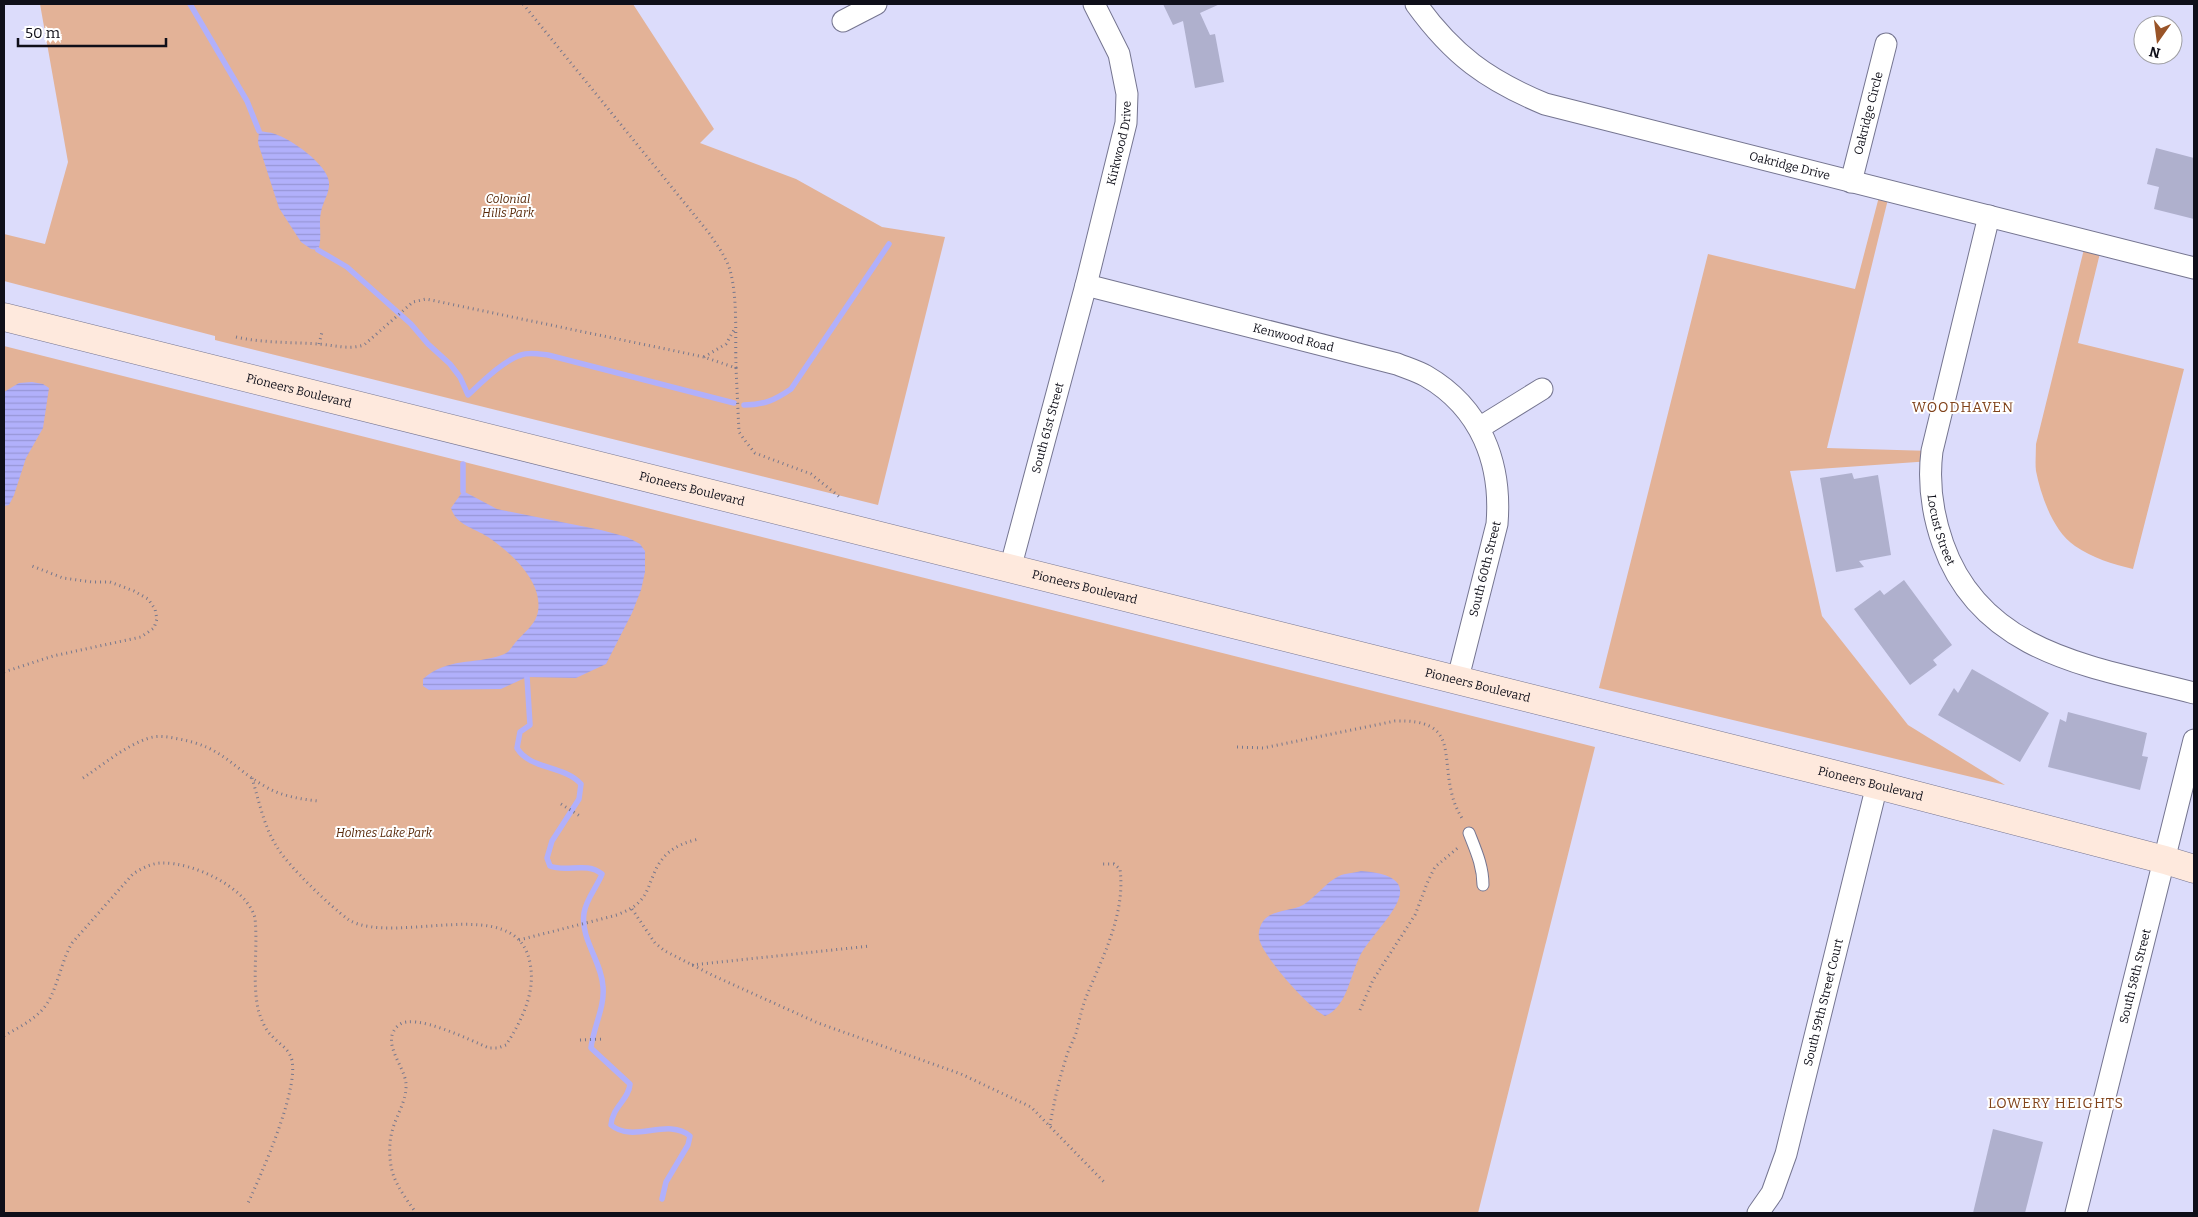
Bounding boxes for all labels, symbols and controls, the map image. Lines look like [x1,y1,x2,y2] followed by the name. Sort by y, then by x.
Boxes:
[18,15,165,47] scale bar
[2133,15,2183,65] north arrow
[25,24,61,42] text: 50 m
[2147,43,2162,62] text: N
[1851,70,1886,156] street label: Oakridge Circle
[1104,101,1134,187] street label: Kirkwood Drive
[1748,149,1831,183] street label: Oakridge Drive
[482,192,535,220] park label: Colonial Hills Park
[1252,321,1335,355] street label: Kenwood Road
[245,371,353,411] street label: Pioneers Boulevard
[1029,380,1067,475] street label: South 61st Street
[1912,399,2014,416] district label: WOODHAVEN
[638,469,746,509] street label: Pioneers Boulevard
[1925,494,1958,568] street label: Locust Street
[1466,519,1504,618] street label: South 60th Street
[1031,567,1139,607] street label: Pioneers Boulevard
[1424,665,1532,705] street label: Pioneers Boulevard
[1816,763,1925,804] street label: Pioneers Boulevard
[336,826,433,840] park label: Holmes Lake Park
[2117,927,2154,1025] street label: South 58th Street
[1801,937,1846,1068] street label: South 59th Street Court
[1988,1095,2124,1112] district label: LOWERY HEIGHTS

